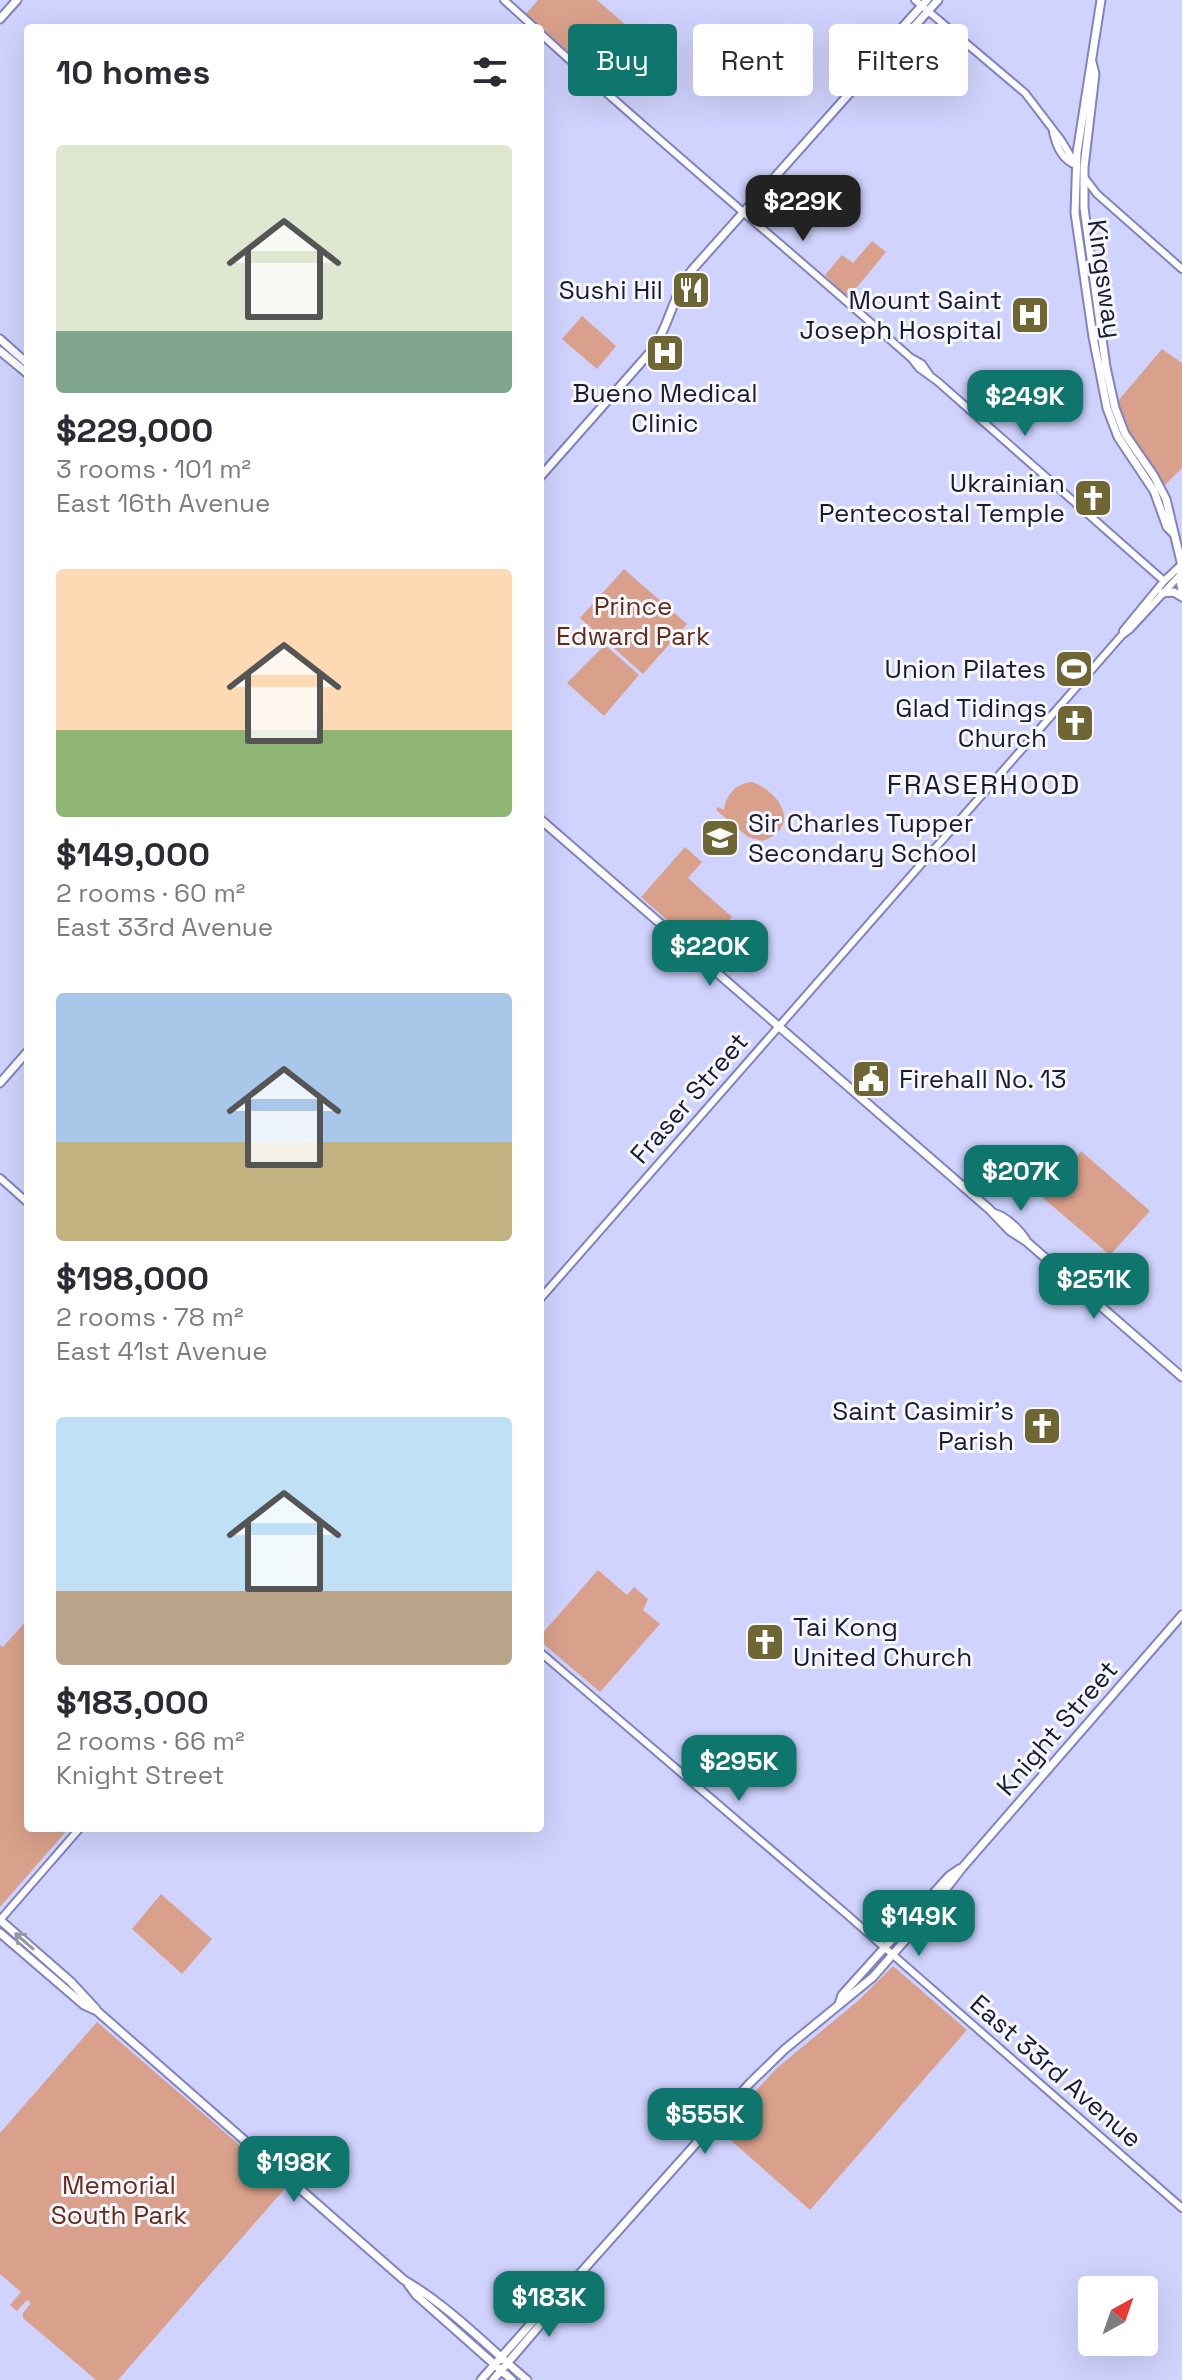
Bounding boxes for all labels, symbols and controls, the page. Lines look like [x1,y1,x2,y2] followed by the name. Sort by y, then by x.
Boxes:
[568,24,677,96] chip: Buy
[693,24,813,96] chip: Rent
[829,24,968,96] chip: Filters
[468,50,512,94] icon: filters
[56,51,210,94] text: 10 homes
[747,175,859,243] pin: $229K
[764,184,842,218] text: $229K
[212,197,356,341] icon: home
[1080,217,1130,341] street label: Kingsway
[670,269,712,311] restaurant icon: Sushi Hil
[559,273,663,307] place label: Sushi Hil
[800,283,1002,347] place label: Mount Saint Joseph Hospital
[1009,294,1051,336] hospital icon: Mount Saint Joseph Hospital
[644,332,686,374] hospital icon: Bueno Medical Clinic
[969,370,1081,438] pin: $249K
[572,376,758,440] place label: Bueno Medical Clinic
[985,379,1065,413] text: $249K
[56,409,213,452] text: $229,000
[56,452,251,486] text: 3 rooms · 101 m²
[819,466,1065,530] place label: Ukrainian Pentecostal Temple
[1072,477,1114,519] church icon: Ukrainian Pentecostal Temple
[56,486,270,520] text: East 16th Avenue
[556,589,710,653] park label: Prince Edward Park
[212,621,356,765] icon: home
[1053,648,1095,690] sports icon: Union Pilates
[885,652,1046,686] place label: Union Pilates
[895,691,1047,755] place label: Glad Tidings Church
[1054,702,1096,744] church icon: Glad Tidings Church
[887,766,1081,802] district label: FRASERHOOD
[748,806,977,870] place label: Sir Charles Tupper Secondary School
[699,817,741,859] school or university icon: Sir Charles Tupper Secondary School
[56,833,210,876] text: $149,000
[56,876,245,910] text: 2 rooms · 60 m²
[56,910,273,944] text: East 33rd Avenue
[654,920,766,988] pin: $220K
[670,929,750,963] text: $220K
[623,1025,755,1171] street label: Fraser Street
[212,1045,356,1189] icon: home
[850,1058,892,1100] public building icon: Firehall No. 13
[899,1062,1067,1096] place label: Firehall No. 13
[965,1145,1077,1213] pin: $207K
[982,1154,1060,1188] text: $207K
[1038,1253,1150,1321] pin: $251K
[56,1257,209,1300] text: $198,000
[1057,1262,1131,1296] text: $251K
[56,1300,243,1334] text: 2 rooms · 78 m²
[56,1334,268,1368] text: East 41st Avenue
[832,1394,1014,1458] place label: Saint Casimir's Parish
[1021,1405,1063,1447] church icon: Saint Casimir's Parish
[212,1469,356,1613] icon: home
[793,1610,972,1674] place label: Tai Kong United Church
[744,1621,786,1663] church icon: Tai Kong United Church
[989,1653,1125,1803] street label: Knight Street
[56,1681,209,1724] text: $183,000
[56,1724,245,1758] text: 2 rooms · 66 m²
[683,1735,795,1803] pin: $295K
[699,1744,779,1778] text: $295K
[56,1758,225,1792] text: Knight Street
[863,1890,975,1958] pin: $149K
[881,1899,957,1933] text: $149K
[15,1932,35,1950] one-way arrow
[963,1987,1149,2155] street label: East 33rd Avenue
[649,2088,761,2156] pin: $555K
[666,2097,744,2131] text: $555K
[238,2136,350,2204] pin: $198K
[256,2145,332,2179] text: $198K
[51,2168,187,2232] park label: Memorial South Park
[493,2271,605,2339] pin: $183K
[1078,2276,1158,2356] north arrow
[1078,2276,1158,2356] map controls
[511,2280,587,2314] text: $183K

